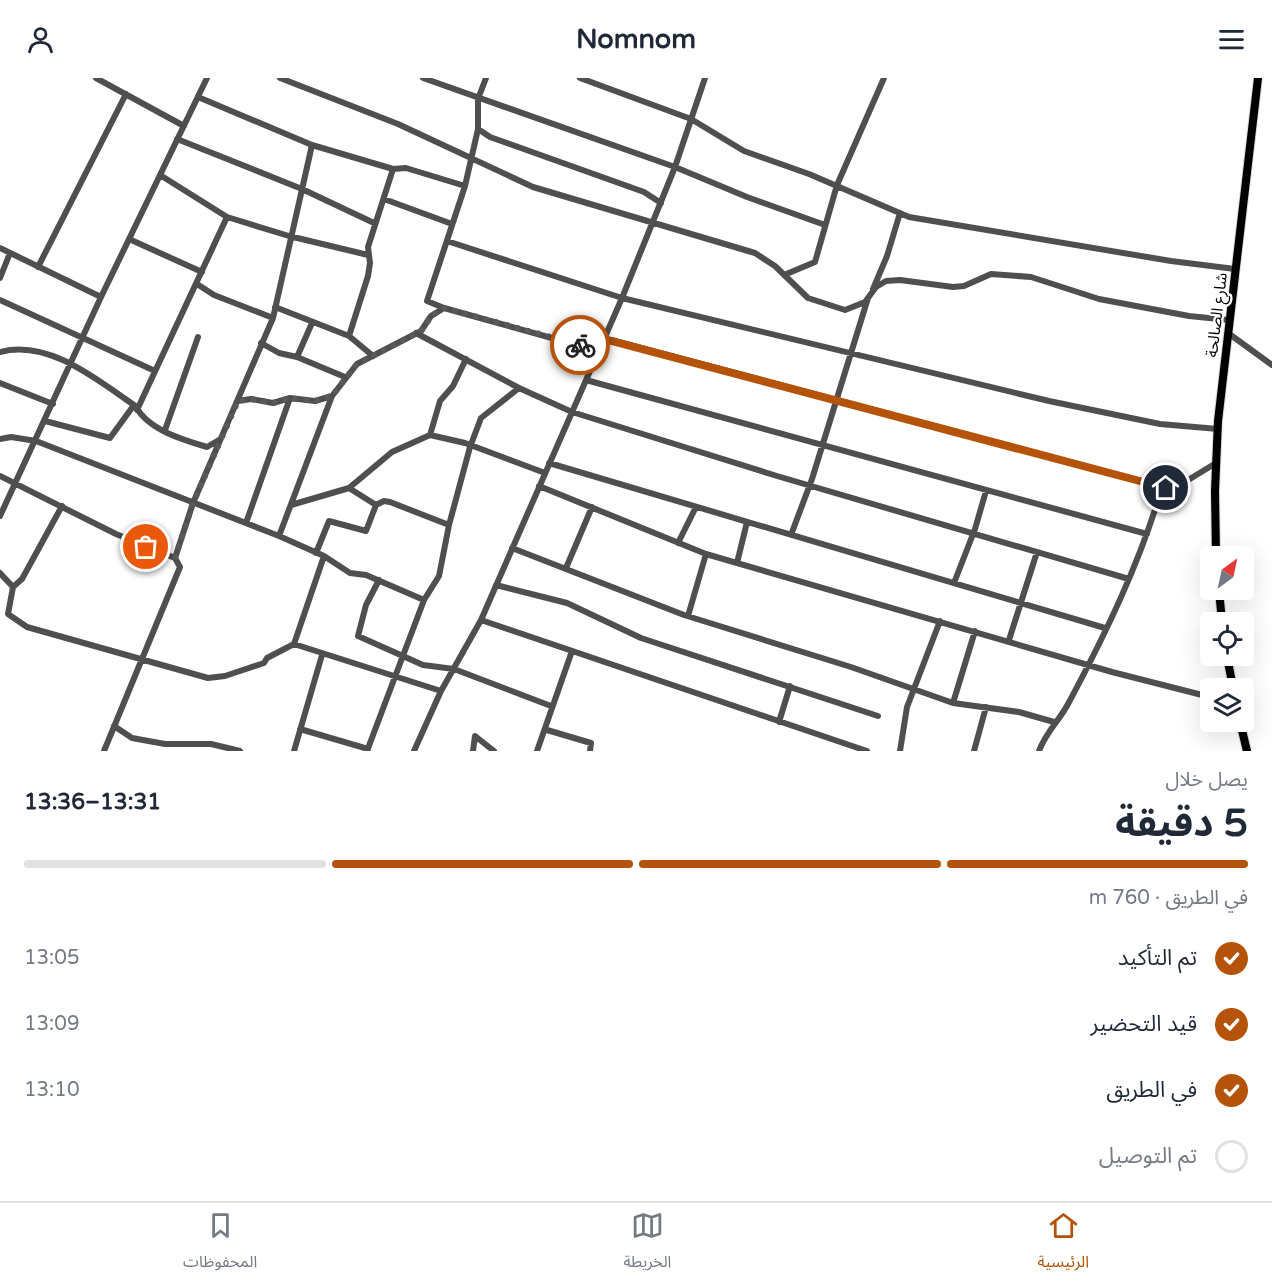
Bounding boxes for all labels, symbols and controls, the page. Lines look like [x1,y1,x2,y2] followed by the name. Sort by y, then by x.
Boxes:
[24,23,57,56] icon: person
[576,23,696,56] text: Nomnom
[1215,23,1248,56] icon: menu
[1202,272,1234,359] street label: شارع الصالحة
[550,315,610,375] courier
[564,329,597,362] icon: bike
[1140,462,1191,513] pin
[1149,471,1182,504] icon: home
[120,521,171,572] pin
[129,530,162,563] icon: bag
[1200,546,1254,600] north arrow
[1200,546,1254,732] map controls
[1200,612,1254,666] button: locate
[1200,678,1254,732] button: layers
[1166,768,1248,792] text: يصل خلال
[24,789,161,815] text: 13:31–13:36
[1115,800,1248,847] text: 5 دقيقة
[1089,886,1248,910] text: في الطريق · 760 m
[1215,942,1248,975] icon: check
[1118,945,1197,971] text: تم التأكيد
[24,946,79,970] text: 13:05
[1215,1008,1248,1041] icon: check
[1091,1011,1197,1037] text: قيد التحضير
[24,1012,79,1036] text: 13:09
[1215,1074,1248,1107] icon: check
[1106,1077,1197,1103] text: في الطريق
[24,1078,79,1102] text: 13:10
[1099,1143,1197,1169] text: تم التوصيل
[183,1209,257,1279] tab: المحفوظات
[623,1209,671,1279] tab: الخريطة
[1038,1209,1089,1279] tab: الرئيسية

